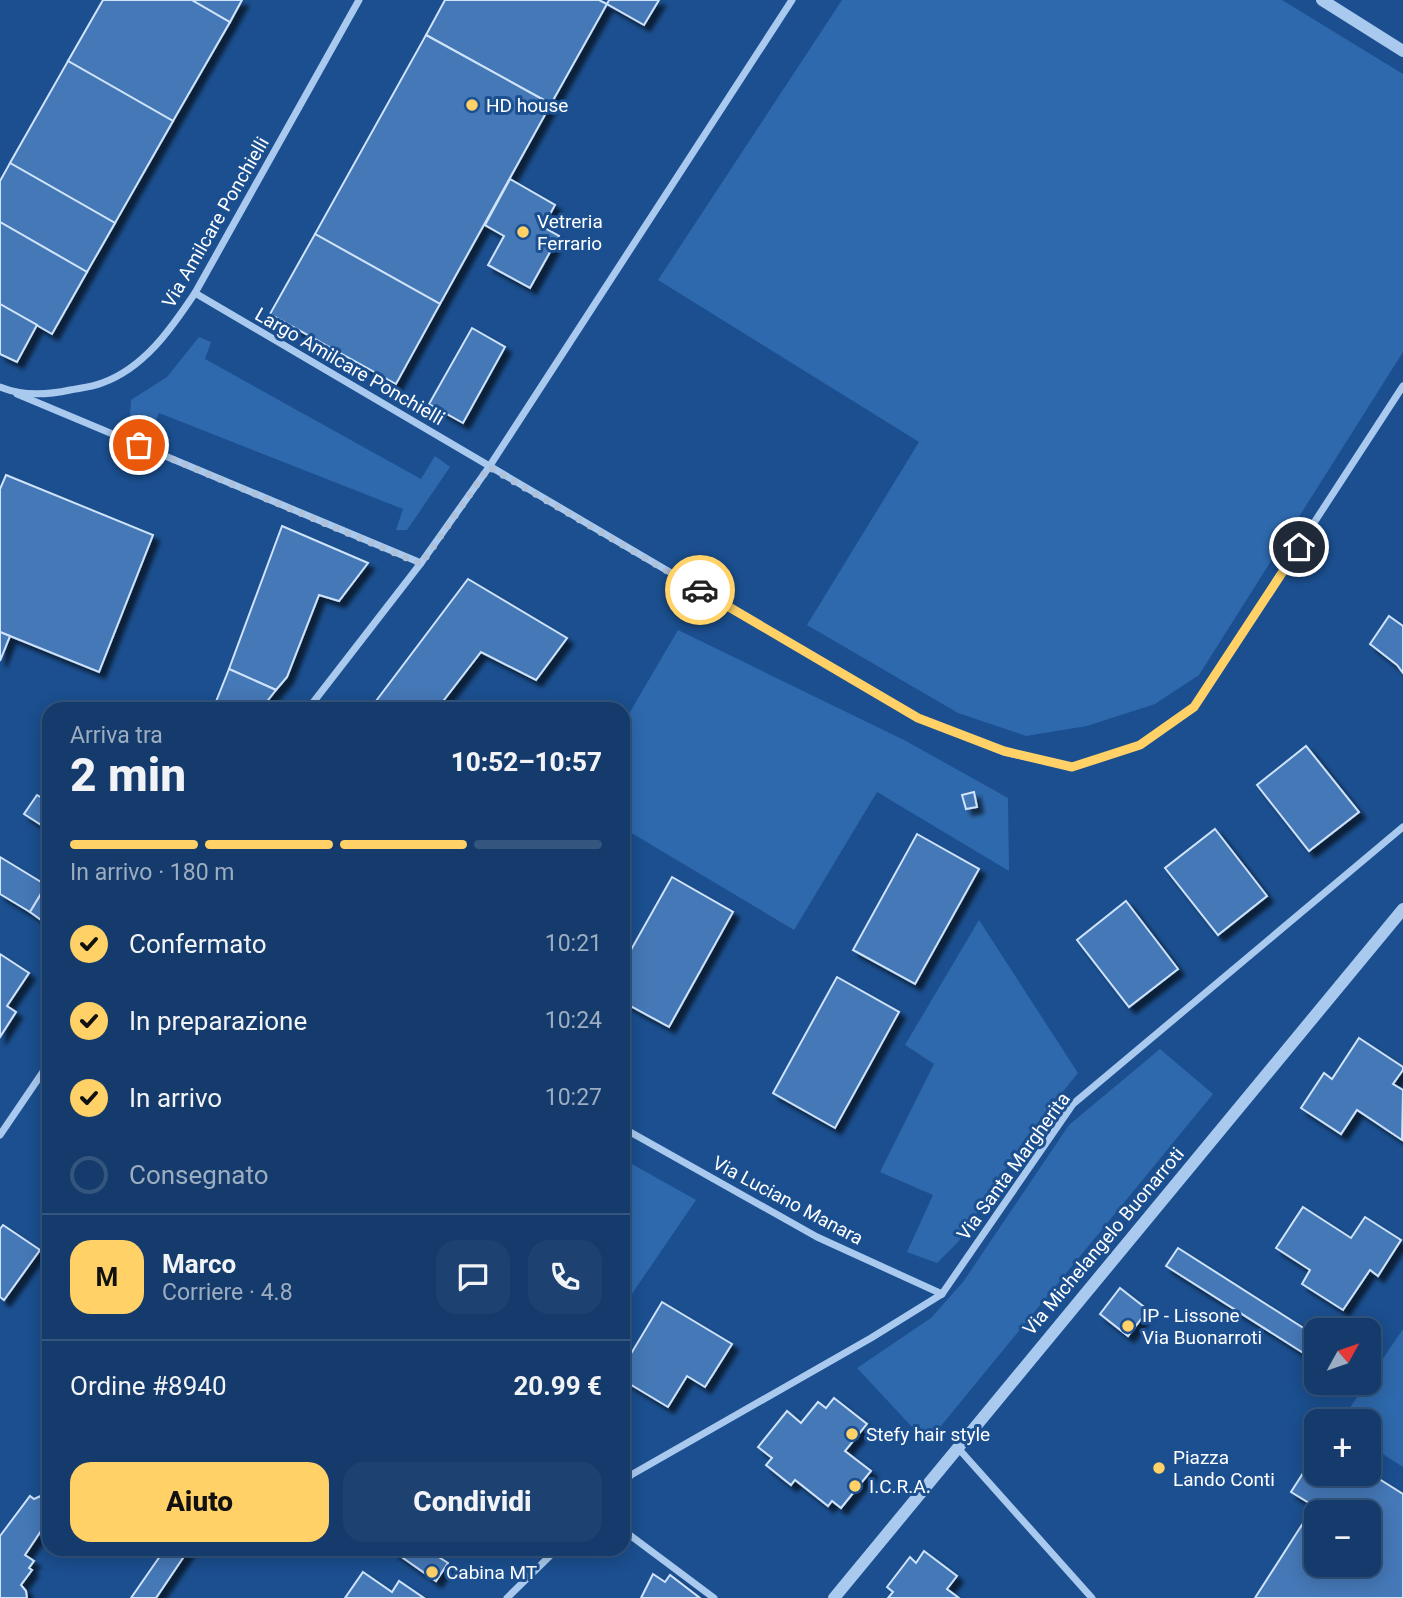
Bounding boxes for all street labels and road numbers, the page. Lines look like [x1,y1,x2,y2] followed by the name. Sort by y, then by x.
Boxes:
[157,133,274,312] street label: Via Amilcare Ponchielli
[251,303,449,430] street label: Largo Amilcare Ponchielli
[952,1088,1075,1245] street label: Via Santa Margherita
[1018,1143,1189,1340] street label: Via Michelangelo Buonarroti
[709,1151,867,1250] street label: Via Luciano Manara

